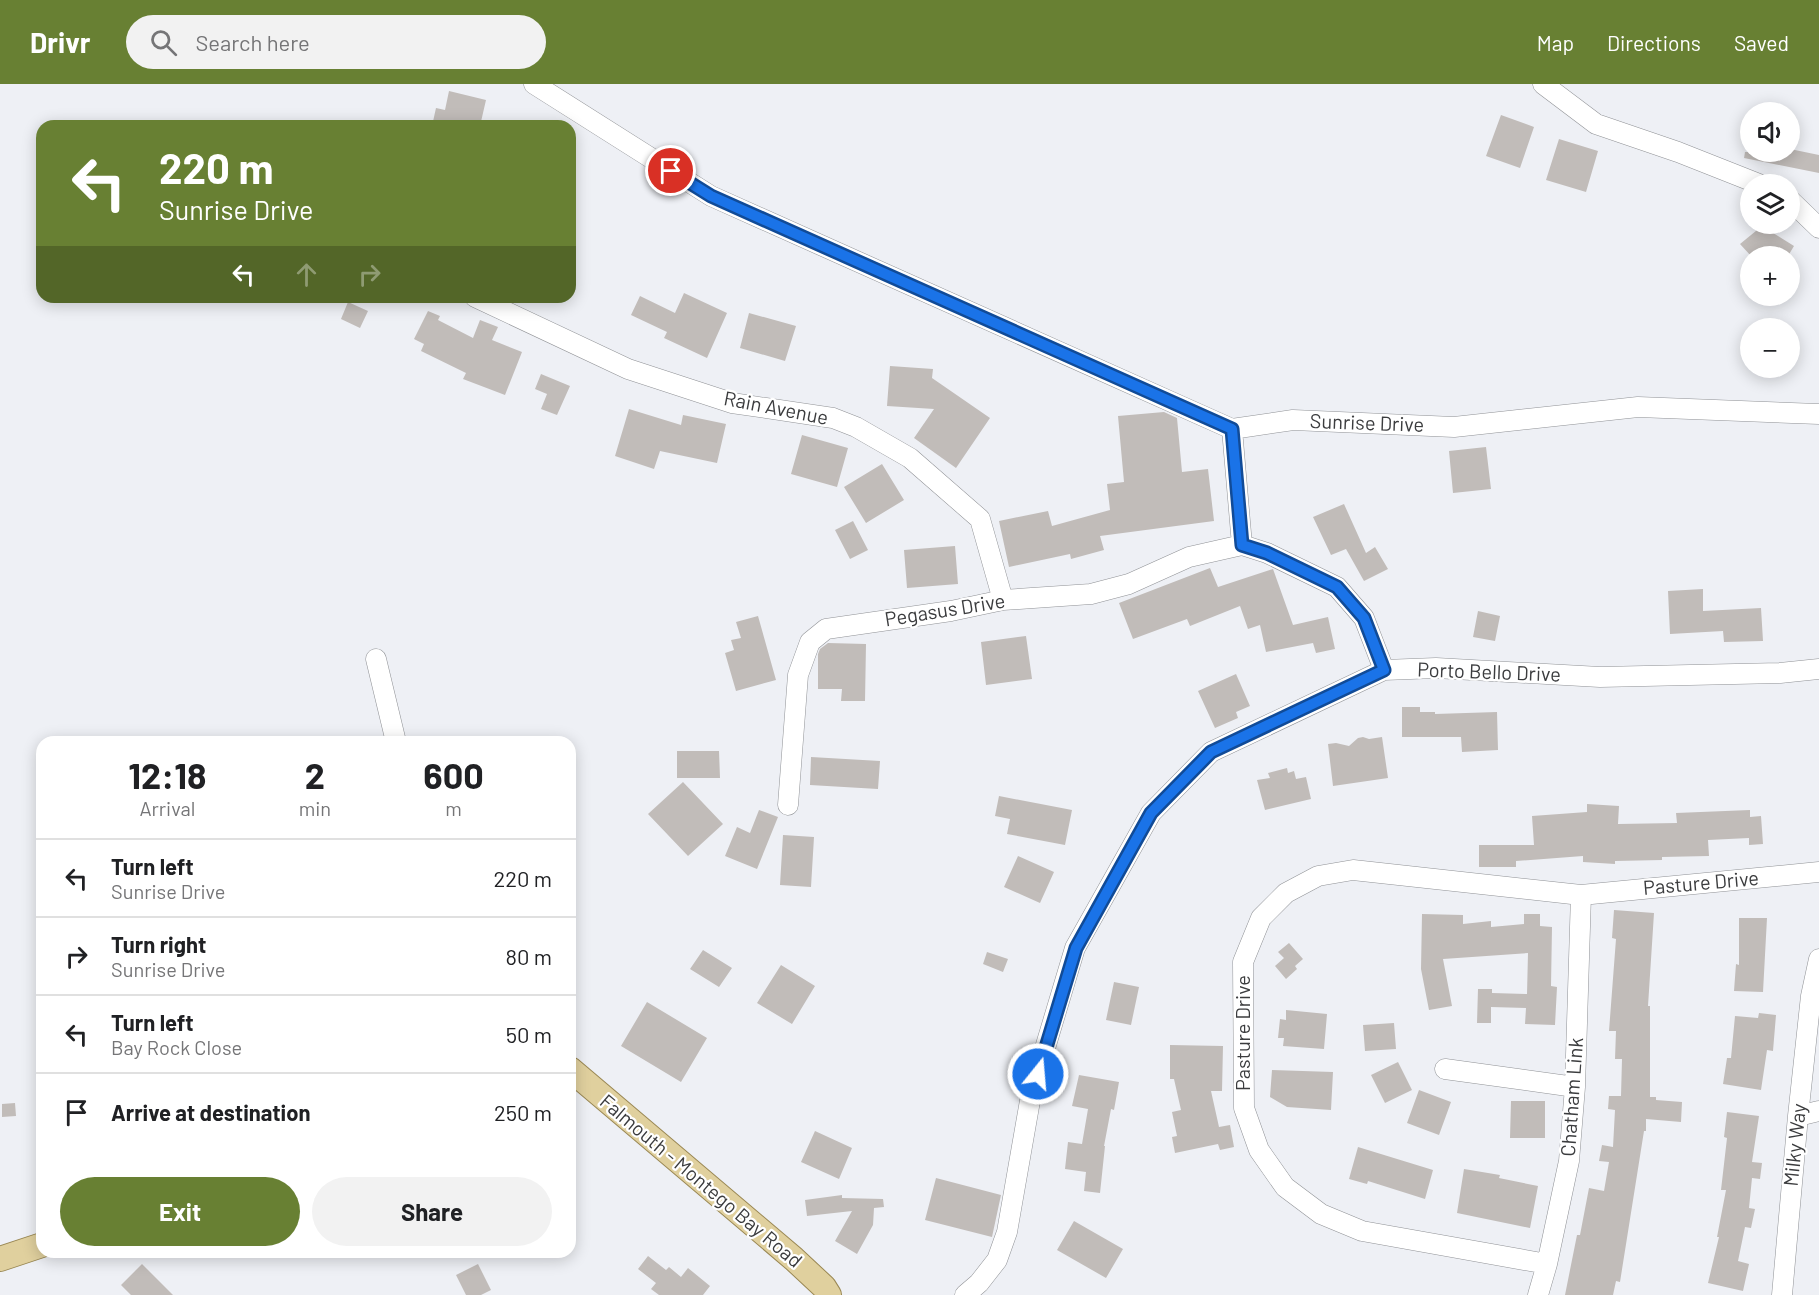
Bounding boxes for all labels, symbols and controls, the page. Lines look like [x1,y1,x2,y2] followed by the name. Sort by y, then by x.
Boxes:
[126,15,546,69] search box
[30,25,90,59] text: Drivr
[147,26,180,59] icon: search
[195,29,310,55] text: Search here
[1537,30,1574,55] text: Map
[1607,30,1701,55] text: Directions
[1734,30,1789,55] text: Saved
[1740,102,1800,378] map controls
[1740,102,1800,162] button: sound
[159,142,273,192] text: 220 m
[60,144,138,222] icon: left
[645,145,696,196] pin
[654,154,687,187] icon: arrive
[1740,174,1800,234] button: layers
[159,193,313,225] text: Sunrise Drive
[1740,246,1800,306] button: +
[227,258,260,291] icon: left
[290,258,323,291] icon: ahead
[353,258,386,291] icon: right
[1740,318,1800,378] button: −
[722,385,830,429] street label: Rain Avenue
[1309,408,1425,436] street label: Sunrise Drive
[883,588,1007,630] street label: Pegasus Drive
[1417,657,1561,686] street label: Porto Bello Drive
[128,753,206,796] text: 12:18
[305,753,325,796] text: 2
[423,753,484,796] text: 600
[139,796,195,820] text: Arrival
[299,796,331,820] text: min
[445,796,462,820] text: m
[111,853,194,879] text: Turn left
[60,862,93,895] icon: left
[493,865,552,891] text: 220 m
[1642,865,1760,899] street label: Pasture Drive
[111,879,225,903] text: Sunrise Drive
[111,931,206,957] text: Turn right
[60,940,93,973] icon: right
[506,943,552,969] text: 80 m
[111,957,225,981] text: Sunrise Drive
[1230,975,1254,1091] street label: Pasture Drive
[111,1009,194,1035] text: Turn left
[60,1018,93,1051] icon: left
[506,1021,552,1047] text: 50 m
[111,1035,242,1059] text: Bay Rock Close
[1555,1037,1587,1157] street label: Chatham Link
[1006,1042,1070,1106] position arrow
[596,1089,808,1272] street label: Falmouth - Montego Bay Road
[60,1096,93,1129] icon: arrive
[111,1099,310,1125] text: Arrive at destination
[494,1099,552,1125] text: 250 m
[1778,1102,1810,1188] street label: Milky Way
[60,1177,300,1246] button: Exit
[312,1177,552,1246] button: Share

